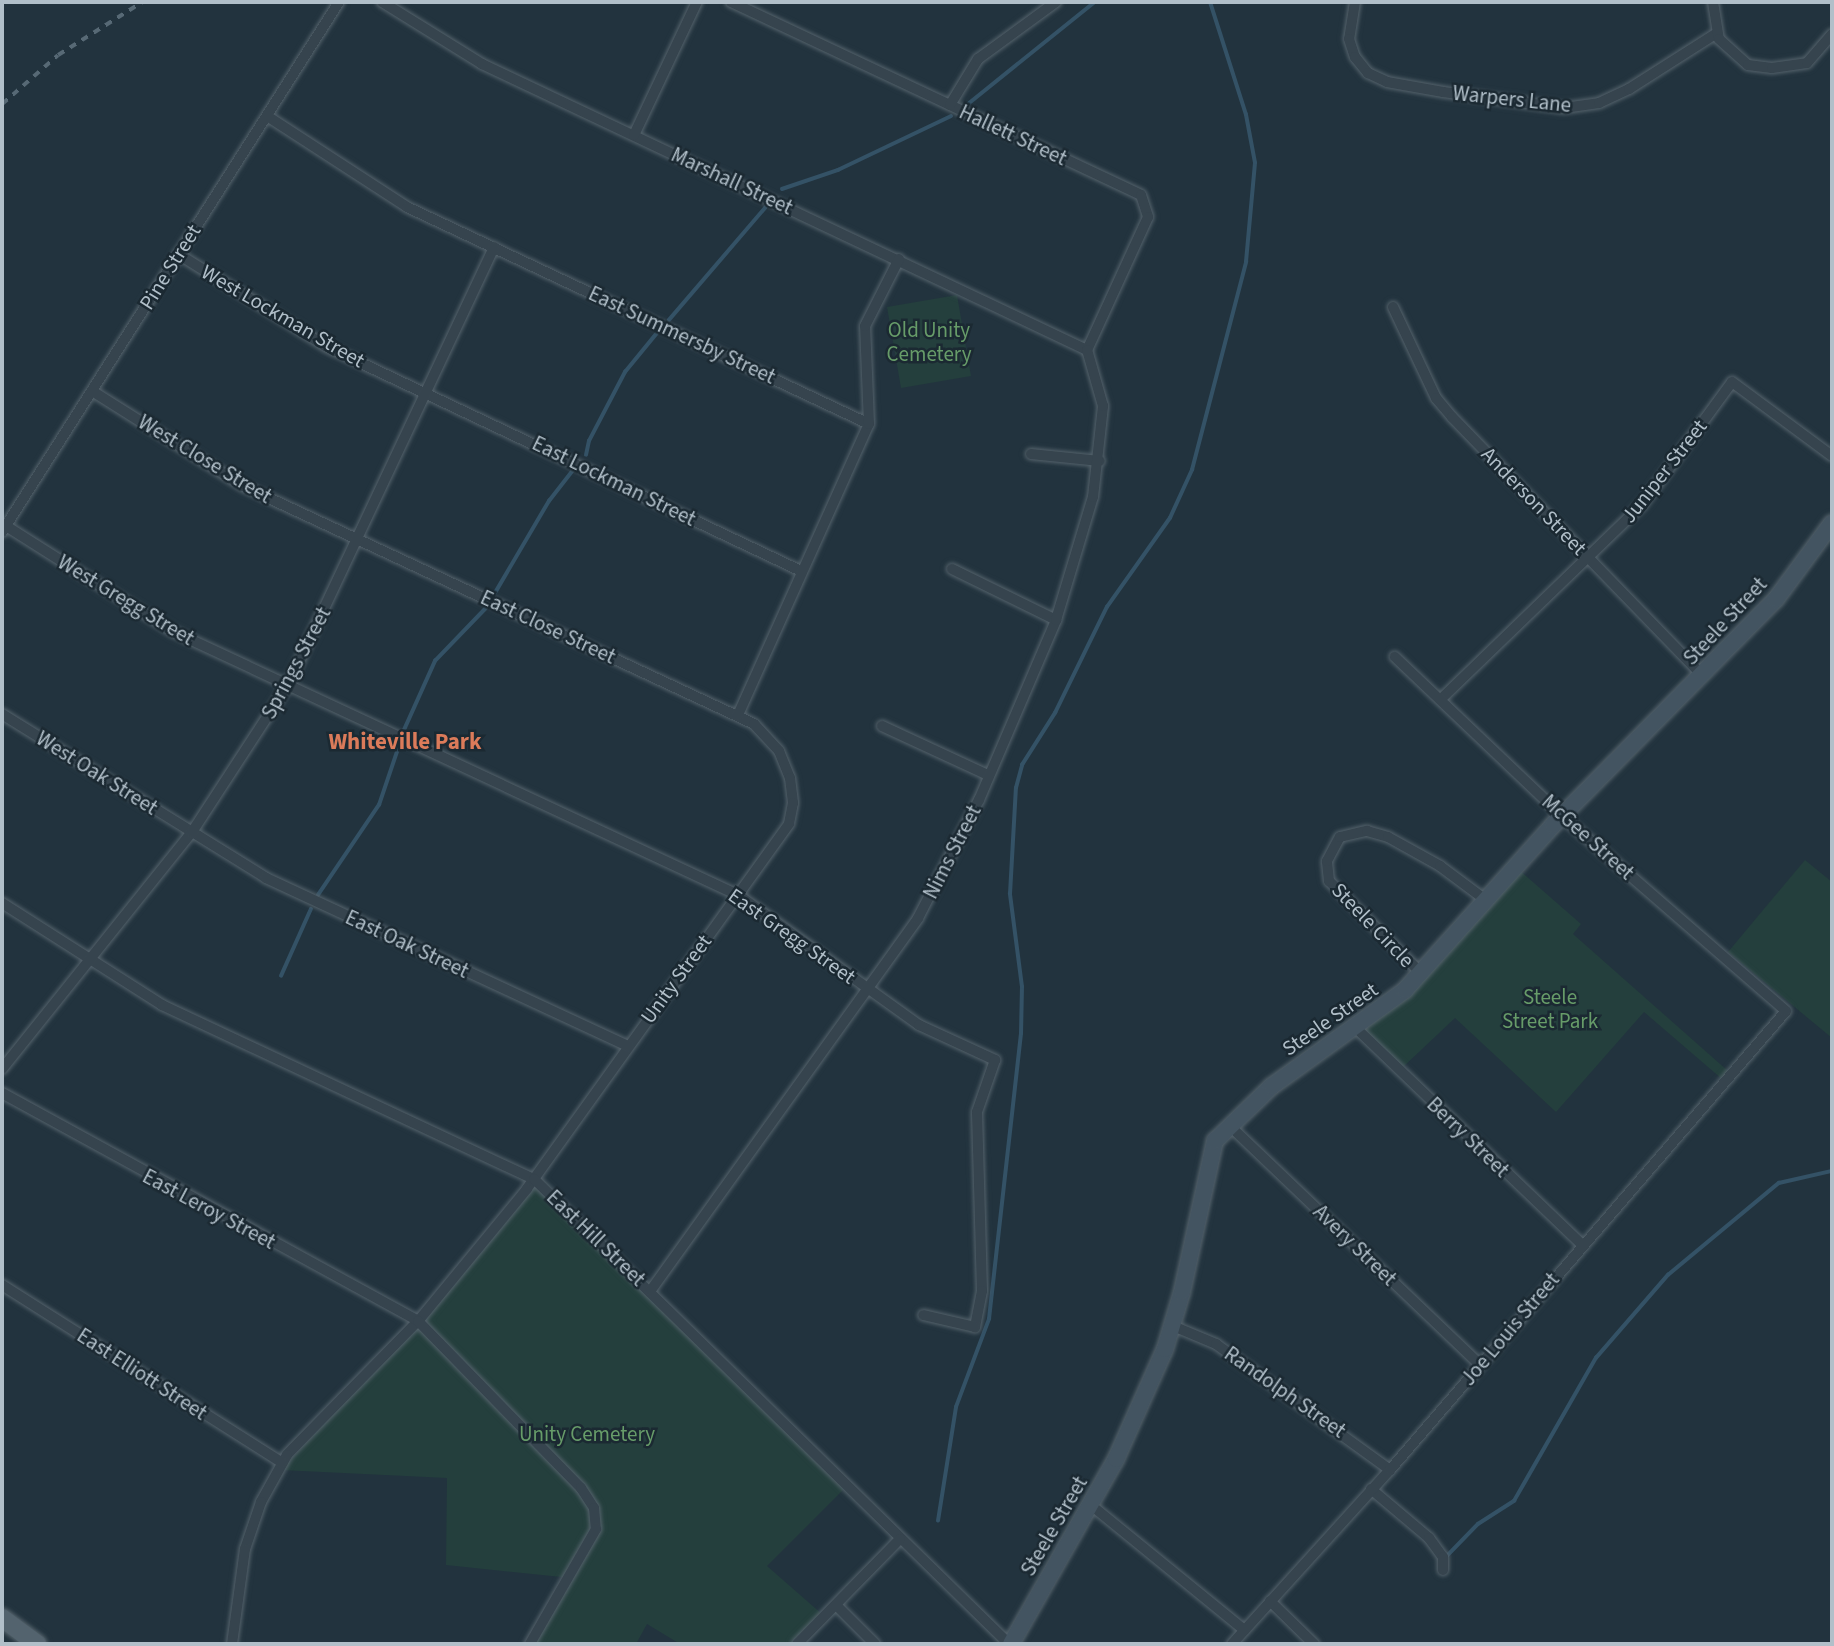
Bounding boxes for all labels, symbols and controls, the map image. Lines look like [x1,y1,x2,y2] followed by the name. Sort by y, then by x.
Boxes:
[1452,80,1572,118] street label: Warpers Lane
[955,99,1071,171] street label: Hallett Street
[667,142,797,220] street label: Marshall Street
[134,220,206,314] street label: Pine Street
[197,259,369,373] street label: West Lockman Street
[585,281,779,389] street label: East Summersby Street
[887,317,971,367] park label: Old Unity Cemetery
[134,409,276,509] street label: West Close Street
[1616,414,1712,528] street label: Juniper Street
[528,430,700,532] street label: East Lockman Street
[1476,442,1592,560] street label: Anderson Street
[53,549,199,651] street label: West Gregg Street
[1678,572,1772,670] street label: Steele Street
[476,585,620,669] street label: East Close Street
[256,603,336,723] street label: Springs Street
[32,726,162,820] street label: West Oak Street
[328,728,482,756] district label: Whiteville Park
[1537,789,1639,885] street label: McGee Street
[918,801,986,903] street label: Nims Street
[1326,877,1420,973] street label: Steele Circle
[724,883,860,989] street label: East Gregg Street
[341,904,473,984] street label: East Oak Street
[635,930,717,1028] street label: Unity Street
[1277,977,1383,1061] street label: Steele Street
[1502,984,1598,1034] park label: Steele Street Park
[1422,1092,1514,1182] street label: Berry Street
[138,1163,280,1255] street label: East Leroy Street
[541,1185,651,1291] street label: East Hill Street
[1308,1199,1402,1291] street label: Avery Street
[1455,1267,1565,1391] street label: Joe Louis Street
[72,1323,212,1425] street label: East Elliott Street
[1220,1341,1350,1443] street label: Randolph Street
[519,1421,655,1447] park label: Unity Cemetery
[1015,1472,1093,1580] street label: Steele Street

